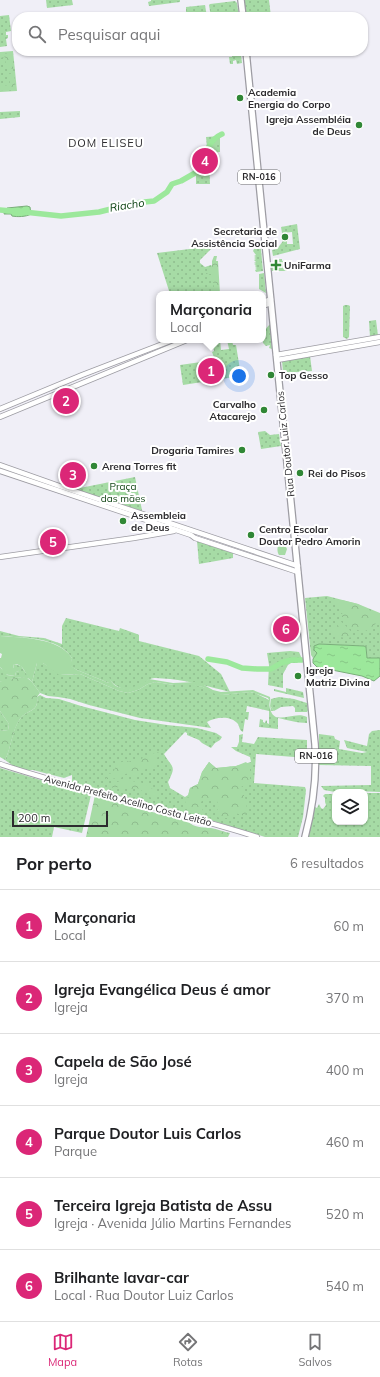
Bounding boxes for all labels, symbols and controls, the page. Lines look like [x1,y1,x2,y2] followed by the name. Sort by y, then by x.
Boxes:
[12,12,368,56] search box
[26,23,48,45] icon: search
[58,25,160,44] text: Pesquisar aqui
[248,86,330,111] place label: Academia Energia do Corpo
[235,93,245,103] marker: Academia Energia do Corpo
[266,113,351,138] place label: Igreja Assembléia de Deus
[354,120,364,130] marker: Igreja Assembléia de Deus
[68,136,144,150] district label: DOM ELISEU
[192,146,218,176] pin: 4
[238,170,280,184] road number: RN-016
[109,195,145,215] water label: Riacho
[191,225,278,250] place label: Secretaria de Assistência Social
[280,232,290,242] marker: Secretaria de Assistência Social
[284,259,331,272] place label: UniFarma
[271,260,281,270] marker: UniFarma
[156,291,266,343] popup
[170,300,252,319] text: Marçonaria
[170,319,202,335] text: Local
[198,356,224,386] pin: 1
[229,366,249,386] your location
[279,369,328,382] place label: Top Gesso
[266,370,276,380] marker: Top Gesso
[53,386,79,416] pin: 2
[273,390,298,497] street label: Rua Doutor Luiz Carlos
[210,398,256,423] place label: Carvalho Atacarejo
[259,405,269,415] marker: Carvalho Atacarejo
[151,444,234,457] place label: Drogaria Tamires
[237,445,247,455] marker: Drogaria Tamires
[60,460,86,490] pin: 3
[102,460,176,473] place label: Arena Torres fit
[89,461,99,471] marker: Arena Torres fit
[308,467,366,480] place label: Rei do Pisos
[295,468,305,478] marker: Rei do Pisos
[101,480,145,505] park label: Praça das mães
[131,509,186,534] place label: Assembleia de Deus
[118,516,128,526] marker: Assembleia de Deus
[259,523,360,548] place label: Centro Escolar Doutor Pedro Amorin
[40,527,66,557] pin: 5
[246,530,256,540] marker: Centro Escolar Doutor Pedro Amorin
[273,614,299,644] pin: 6
[306,664,370,689] place label: Igreja Matriz Divina
[293,671,303,681] marker: Igreja Matriz Divina
[295,749,337,763] road number: RN-016
[43,772,213,829] street label: Avenida Prefeito Acelino Costa Leitão
[332,789,368,825] map controls
[332,789,368,825] button: layers
[12,809,108,828] scale bar
[18,811,50,825] text: 200 m
[16,853,92,874] text: Por perto
[290,855,364,871] text: 6 resultados
[54,908,136,927] text: Marçonaria
[25,918,33,934] text: 1
[334,918,364,934] text: 60 m
[54,927,86,943] text: Local
[54,980,270,999] text: Igreja Evangélica Deus é amor
[25,990,33,1006] text: 2
[326,990,364,1006] text: 370 m
[54,999,88,1015] text: Igreja
[54,1052,192,1071] text: Capela de São José
[25,1062,33,1078] text: 3
[326,1062,364,1078] text: 400 m
[54,1071,88,1087] text: Igreja
[54,1124,241,1143] text: Parque Doutor Luis Carlos
[25,1134,33,1150] text: 4
[326,1134,364,1150] text: 460 m
[54,1143,97,1159] text: Parque
[54,1196,272,1215] text: Terceira Igreja Batista de Assu
[25,1206,33,1222] text: 5
[326,1206,364,1222] text: 520 m
[54,1215,292,1231] text: Igreja · Avenida Júlio Martins Fernandes
[54,1268,189,1287] text: Brilhante lavar-car
[25,1278,33,1294] text: 6
[326,1278,364,1294] text: 540 m
[54,1287,234,1303] text: Local · Rua Doutor Luiz Carlos
[48,1331,77,1369] tab: Mapa
[173,1331,203,1369] tab: Rotas
[298,1331,332,1369] tab: Salvos

